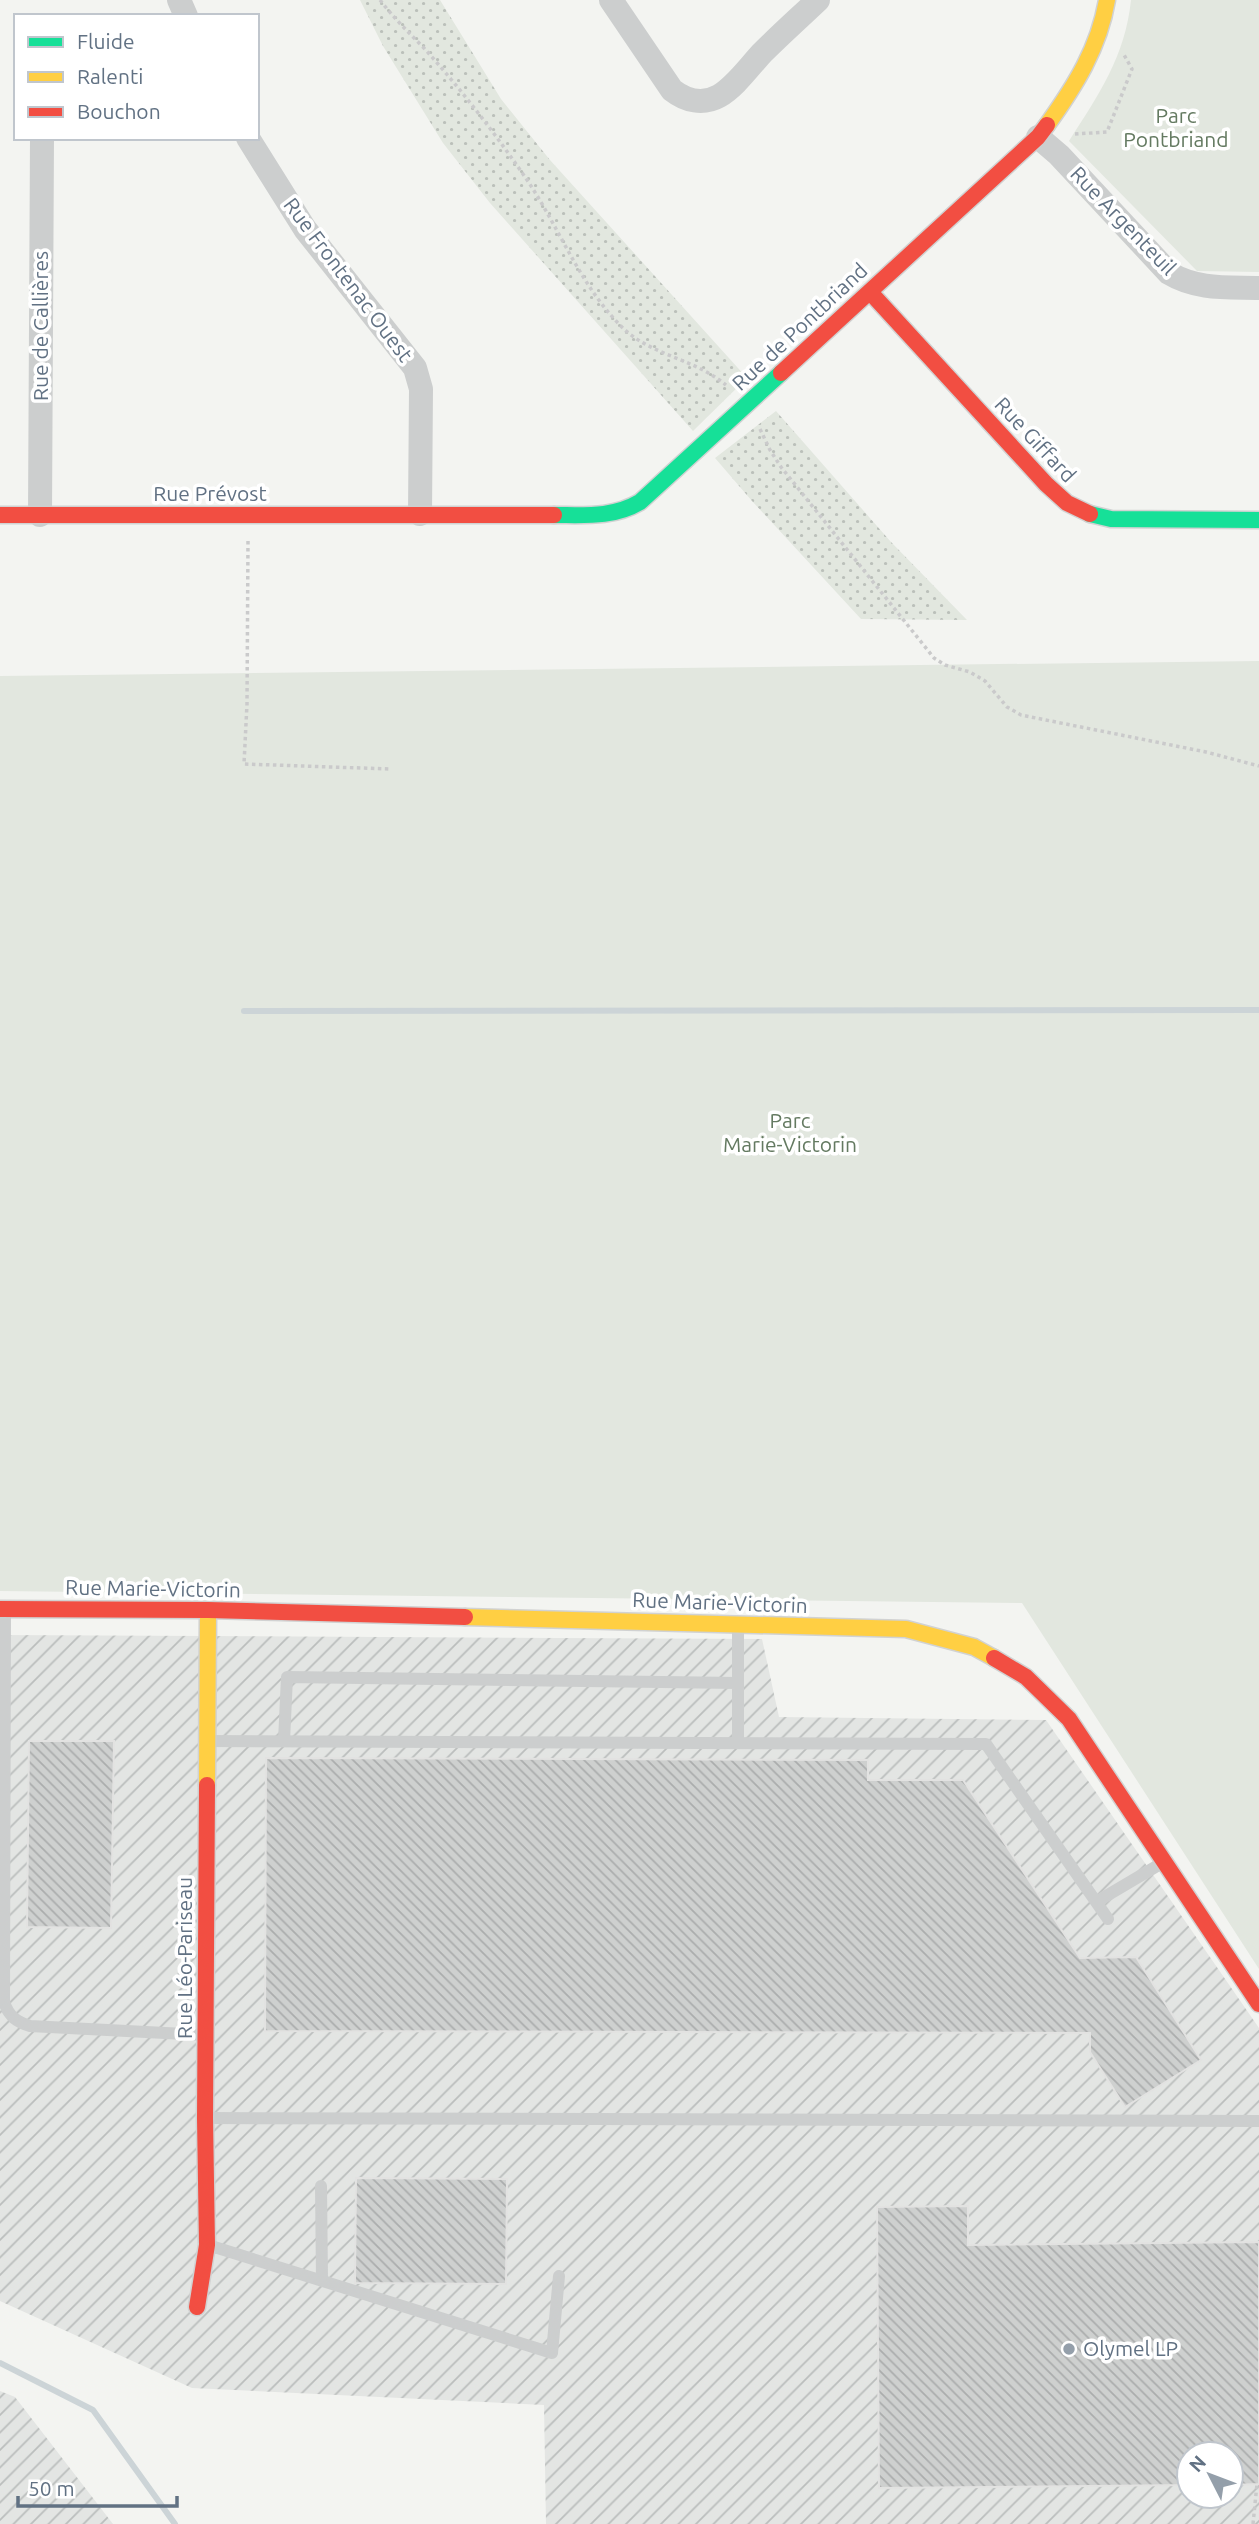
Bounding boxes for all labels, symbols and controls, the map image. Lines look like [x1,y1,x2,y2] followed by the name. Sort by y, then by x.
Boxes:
[14,14,259,140] legend
[77,29,135,53] text: Fluide
[77,64,143,88] text: Ralenti
[77,99,161,123] text: Bouchon
[1123,103,1229,151] park label: Parc Pontbriand
[1066,161,1181,279] street label: Rue Argenteuil
[279,193,418,366] street label: Rue Frontenac Ouest
[28,251,52,401] street label: Rue de Callières
[727,258,872,395] street label: Rue de Pontbriand
[990,392,1081,487] street label: Rue Giffard
[153,481,267,505] street label: Rue Prévost
[723,1108,857,1156] park label: Parc Marie-Victorin
[65,1574,241,1602] street label: Rue Marie-Victorin
[632,1587,808,1617] street label: Rue Marie-Victorin
[172,1877,196,2039] street label: Rue Léo-Pariseau
[1083,2336,1178,2360] place label: Olymel LP
[1061,2341,1077,2357] marker: Olymel LP
[1175,2440,1245,2510] north arrow
[1184,2451,1210,2476] text: N
[18,2464,177,2508] scale bar
[28,2476,75,2500] text: 50 m

